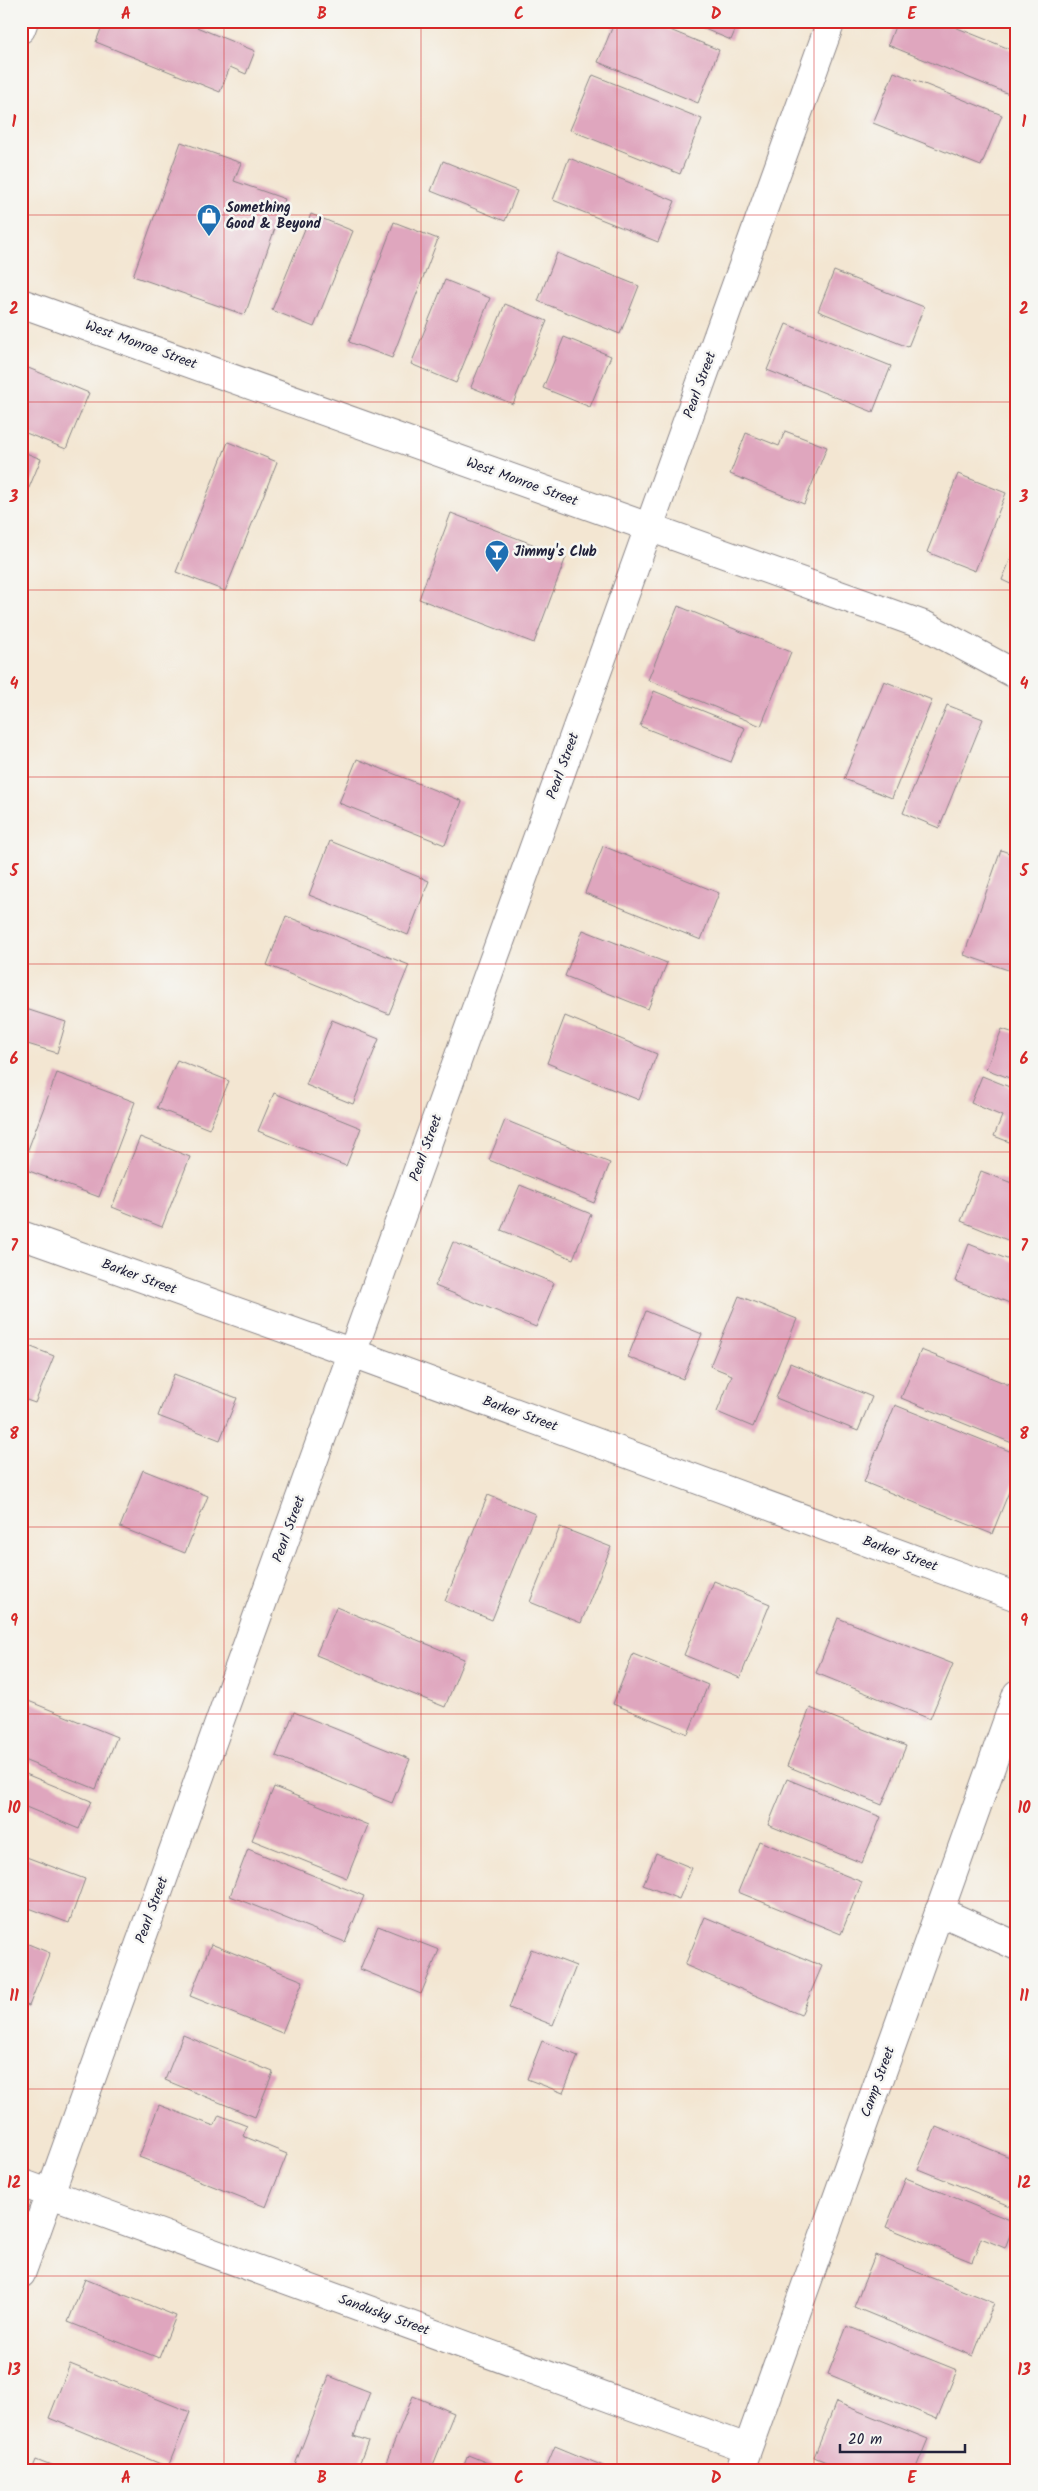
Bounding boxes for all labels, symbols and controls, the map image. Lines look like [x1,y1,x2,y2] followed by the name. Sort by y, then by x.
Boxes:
[121,2,131,27] text: A
[317,2,327,27] text: B
[514,2,524,27] text: C
[711,2,722,27] text: D
[908,2,918,27] text: E
[12,110,17,135] text: 1
[1022,110,1027,135] text: 1
[226,197,321,235] place label: Something Good & Beyond
[196,203,222,237] shop icon: Something Good & Beyond
[9,297,19,322] text: 2
[1019,297,1029,322] text: 2
[82,315,201,376] street label: West Monroe Street
[678,348,722,421] street label: Pearl Street
[463,452,582,513] street label: West Monroe Street
[9,485,19,510] text: 3
[1019,485,1029,510] text: 3
[484,539,510,573] bar icon: Jimmy's Club
[514,541,597,563] place label: Jimmy's Club
[10,672,19,697] text: 4
[1020,672,1029,697] text: 4
[541,729,585,802] street label: Pearl Street
[9,859,20,884] text: 5
[1019,859,1030,884] text: 5
[10,1047,19,1072] text: 6
[1020,1047,1029,1072] text: 6
[404,1111,448,1184] street label: Pearl Street
[10,1234,18,1259] text: 7
[1020,1234,1028,1259] text: 7
[98,1253,180,1301] street label: Barker Street
[479,1390,561,1438] street label: Barker Street
[9,1422,19,1447] text: 8
[1019,1422,1029,1447] text: 8
[267,1492,311,1565] street label: Pearl Street
[859,1530,941,1578] street label: Barker Street
[10,1609,18,1634] text: 9
[1020,1609,1028,1634] text: 9
[7,1796,21,1821] text: 10
[1017,1796,1031,1821] text: 10
[130,1873,174,1946] street label: Pearl Street
[9,1984,19,2009] text: 11
[1019,1984,1029,2009] text: 11
[855,2043,901,2120] street label: Camp Street
[7,2171,21,2196] text: 12
[1017,2171,1031,2196] text: 12
[335,2288,433,2342] street label: Sandusky Street
[7,2358,21,2383] text: 13
[1017,2358,1031,2383] text: 13
[840,2421,966,2453] scale bar
[848,2428,882,2452] text: 20 m
[121,2466,131,2491] text: A
[317,2466,327,2491] text: B
[514,2466,524,2491] text: C
[711,2466,722,2491] text: D
[908,2466,918,2491] text: E

